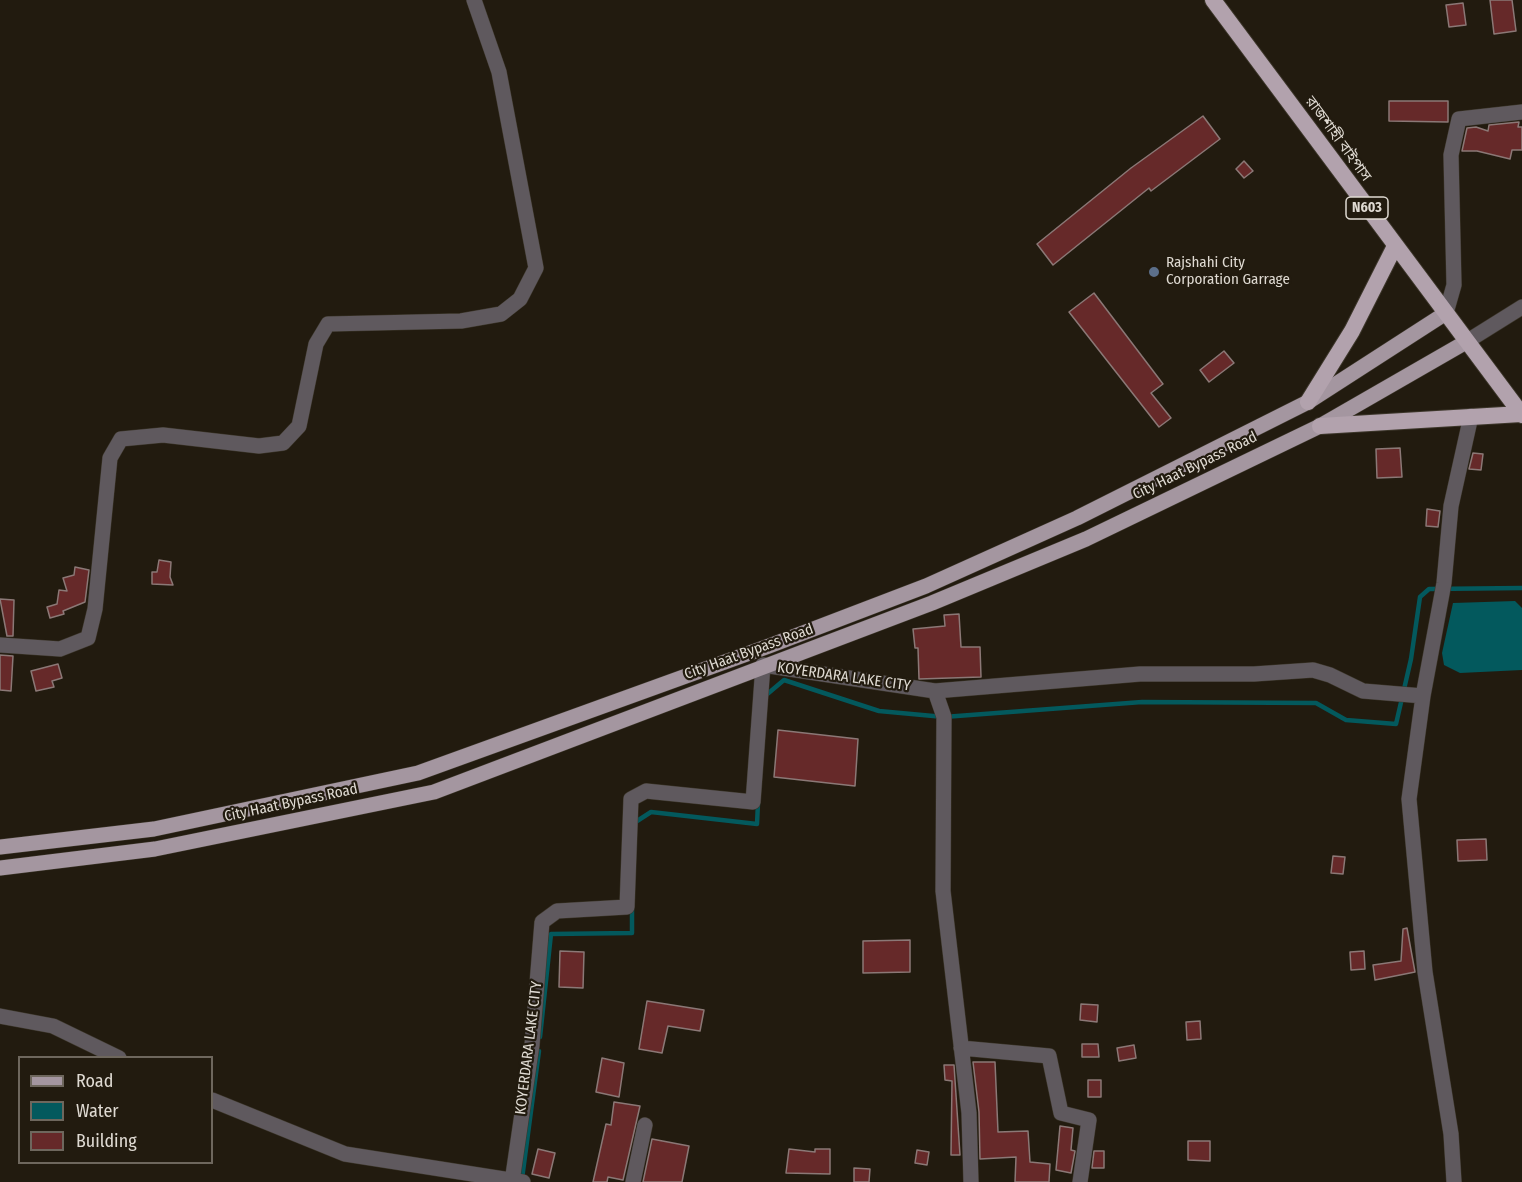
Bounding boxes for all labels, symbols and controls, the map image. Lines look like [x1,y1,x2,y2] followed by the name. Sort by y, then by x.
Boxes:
[1301,93,1375,185] street label: রাজশাহী বাইপাস
[1346,197,1388,219] road number: N603
[1166,254,1290,289] place label: Rajshahi City Corporation Garrage
[1147,265,1161,279] marker: Rajshahi City Corporation Garrage
[1130,428,1260,504] street label: City Haat Bypass Road
[682,620,816,684] street label: City Haat Bypass Road
[776,659,912,695] street label: KOYERDARA LAKE CITY
[223,780,359,826] street label: City Haat Bypass Road
[512,980,546,1116] street label: KOYERDARA LAKE CITY
[18,1056,213,1164] legend
[76,1070,113,1092] text: Road
[76,1100,119,1122] text: Water
[76,1130,137,1152] text: Building

